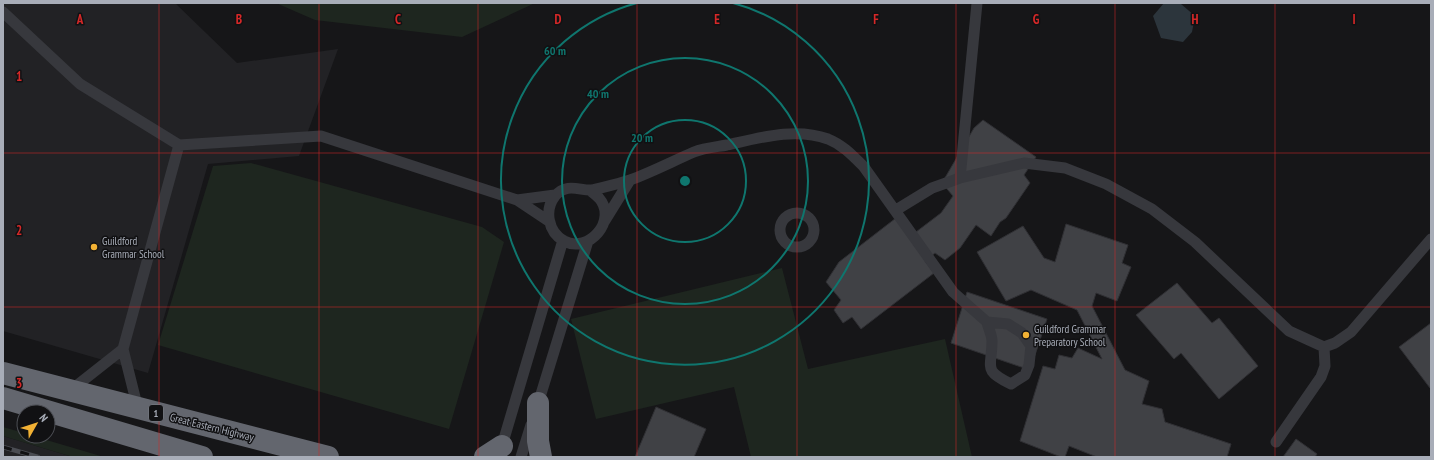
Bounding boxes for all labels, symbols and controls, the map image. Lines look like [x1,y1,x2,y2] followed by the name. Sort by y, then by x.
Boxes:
[76,11,84,28] text: A
[236,11,242,28] text: B
[395,11,401,28] text: C
[555,11,562,28] text: D
[714,11,720,28] text: E
[873,11,879,28] text: F
[1033,11,1040,28] text: G
[1192,11,1199,28] text: H
[1352,11,1356,28] text: I
[544,43,566,58] text: 60 m
[16,68,22,85] text: 1
[587,86,609,101] text: 40 m
[631,130,653,145] text: 20 m
[678,174,692,188] centre of rings
[16,222,22,239] text: 2
[102,234,165,261] place label: Guildford Grammar School
[89,242,99,252] marker: Guildford Grammar School
[1034,322,1106,349] place label: Guildford Grammar Preparatory School
[1021,330,1031,340] marker: Guildford Grammar Preparatory School
[16,375,22,392] text: 3
[16,404,56,444] north arrow
[149,405,163,421] road number: 1
[169,410,256,444] street label: Great Eastern Highway
[36,411,51,424] text: N

